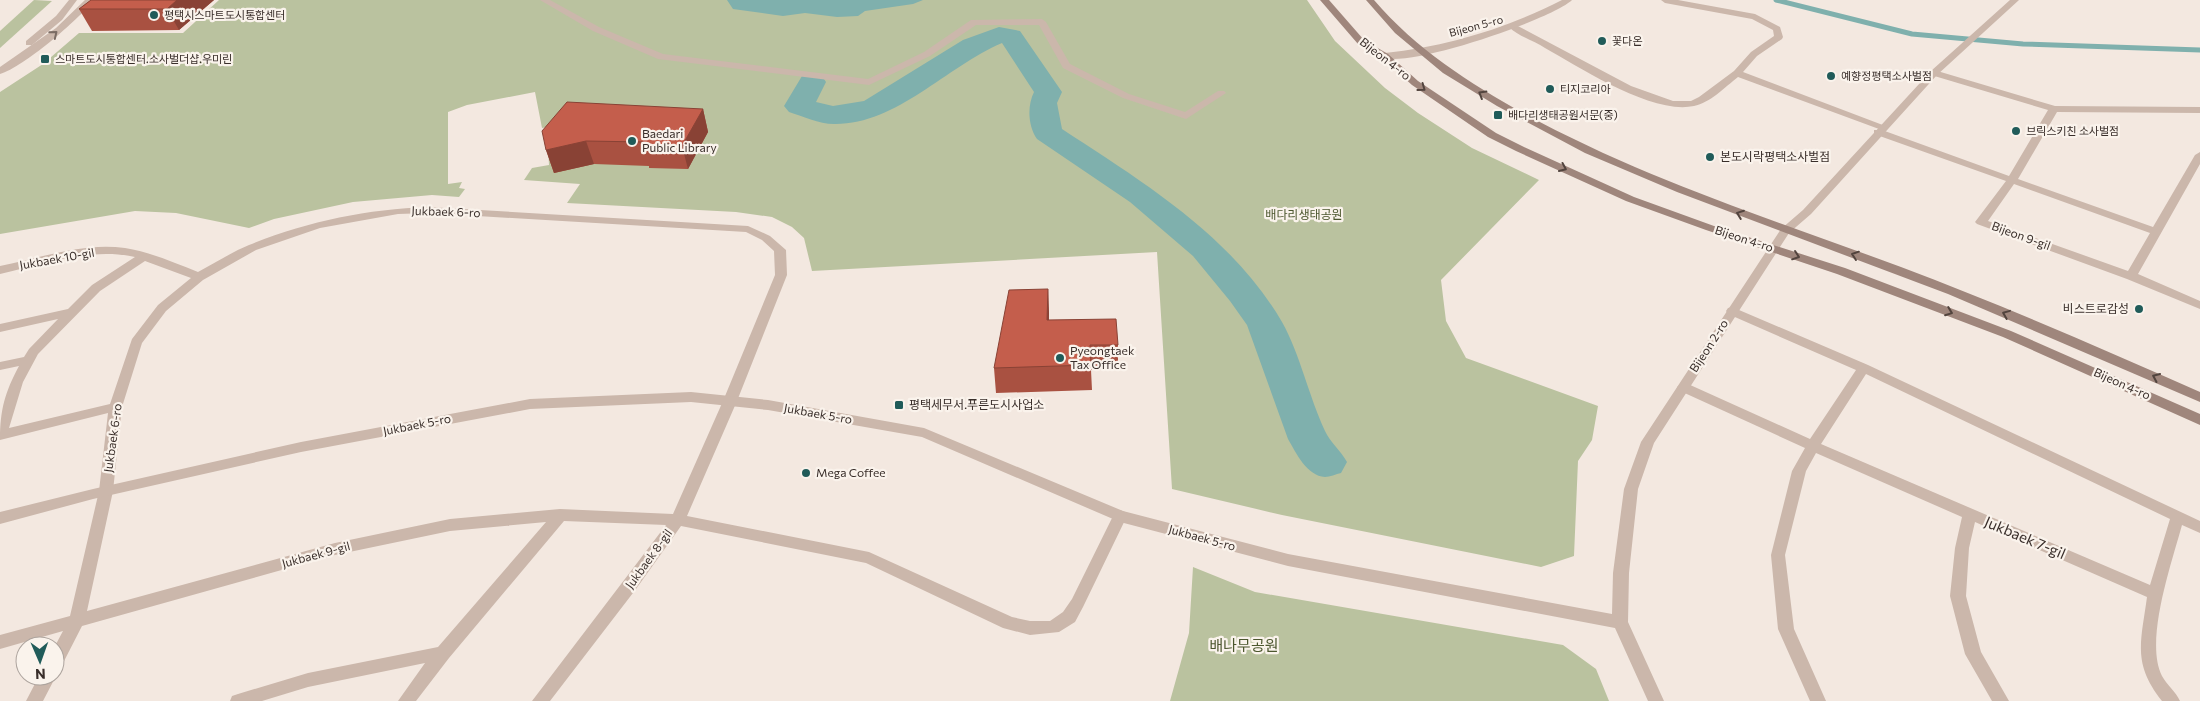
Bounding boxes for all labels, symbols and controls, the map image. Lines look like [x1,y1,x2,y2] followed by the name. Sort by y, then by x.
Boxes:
[164,8,285,21] place label: 평택시스마트도시통합센터
[148,9,160,21] marker: 평택시스마트도시통합센터
[1447,12,1505,39] street label: Bijeon 5-ro
[49,30,58,39] one-way arrow
[1357,34,1414,82] street label: Bijeon 4-ro
[1612,34,1642,47] place label: 꽃다온
[1596,35,1608,47] marker: 꽃다온
[55,52,232,65] place label: 스마트도시통합센터.소사벌더샵.우미린
[39,53,51,65] marker: 스마트도시통합센터.소사벌더샵.우미린
[1841,69,1932,82] place label: 예향정평택소사벌점
[1825,70,1837,82] marker: 예향정평택소사벌점
[1416,82,1426,91] one-way arrow
[1560,82,1611,95] place label: 티지코리아
[1544,83,1556,95] marker: 티지코리아
[1478,90,1487,100] one-way arrow
[1508,108,1618,121] place label: 배다리생태공원서문(중)
[1492,109,1504,121] marker: 배다리생태공원서문(중)
[2026,124,2119,137] place label: 브릭스키친 소사벌점
[2010,125,2022,137] marker: 브릭스키친 소사벌점
[642,126,717,154] place label: Baedari Public Library
[626,135,638,147] marker: Baedari Public Library
[1720,149,1830,163] place label: 본도시락평택소사벌점
[1704,151,1716,163] marker: 본도시락평택소사벌점
[1557,162,1566,172] one-way arrow
[411,203,481,220] street label: Jukbaek 6-ro
[1265,207,1343,221] park label: 배다리생태공원
[1736,210,1745,220] one-way arrow
[1990,218,2053,252] street label: Bijeon 9-gil
[1713,222,1775,254] street label: Bijeon 4-ro
[18,245,96,272] street label: Jukbaek 10-gil
[1792,250,1800,260] one-way arrow
[1851,250,1859,260] one-way arrow
[2063,301,2129,315] place label: 비스트로감성
[2133,303,2145,315] marker: 비스트로감성
[1944,306,1953,316] one-way arrow
[2002,309,2011,320] one-way arrow
[1686,316,1730,374] street label: Bijeon 2-ro
[1070,343,1135,371] place label: Pyeongtaek Tax Office
[1054,352,1066,364] marker: Pyeongtaek Tax Office
[2092,364,2153,402] street label: Bijeon 4-ro
[2152,373,2161,384] one-way arrow
[909,397,1044,411] place label: 평택세무서.푸른도시사업소
[893,399,905,411] marker: 평택세무서.푸른도시사업소
[783,400,853,427] street label: Jukbaek 5-ro
[100,403,125,473] street label: Jukbaek 6-ro
[382,411,452,438] street label: Jukbaek 5-ro
[816,465,886,479] place label: Mega Coffee
[800,467,812,479] marker: Mega Coffee
[1982,512,2069,562] street label: Jukbaek 7-gil
[1167,521,1237,554] street label: Jukbaek 5-ro
[622,526,675,592] street label: Jukbaek 8-gil
[280,538,352,571] street label: Jukbaek 9-gil
[15,636,65,686] north arrow
[1209,636,1279,654] park label: 배나무공원
[35,666,46,683] text: N

